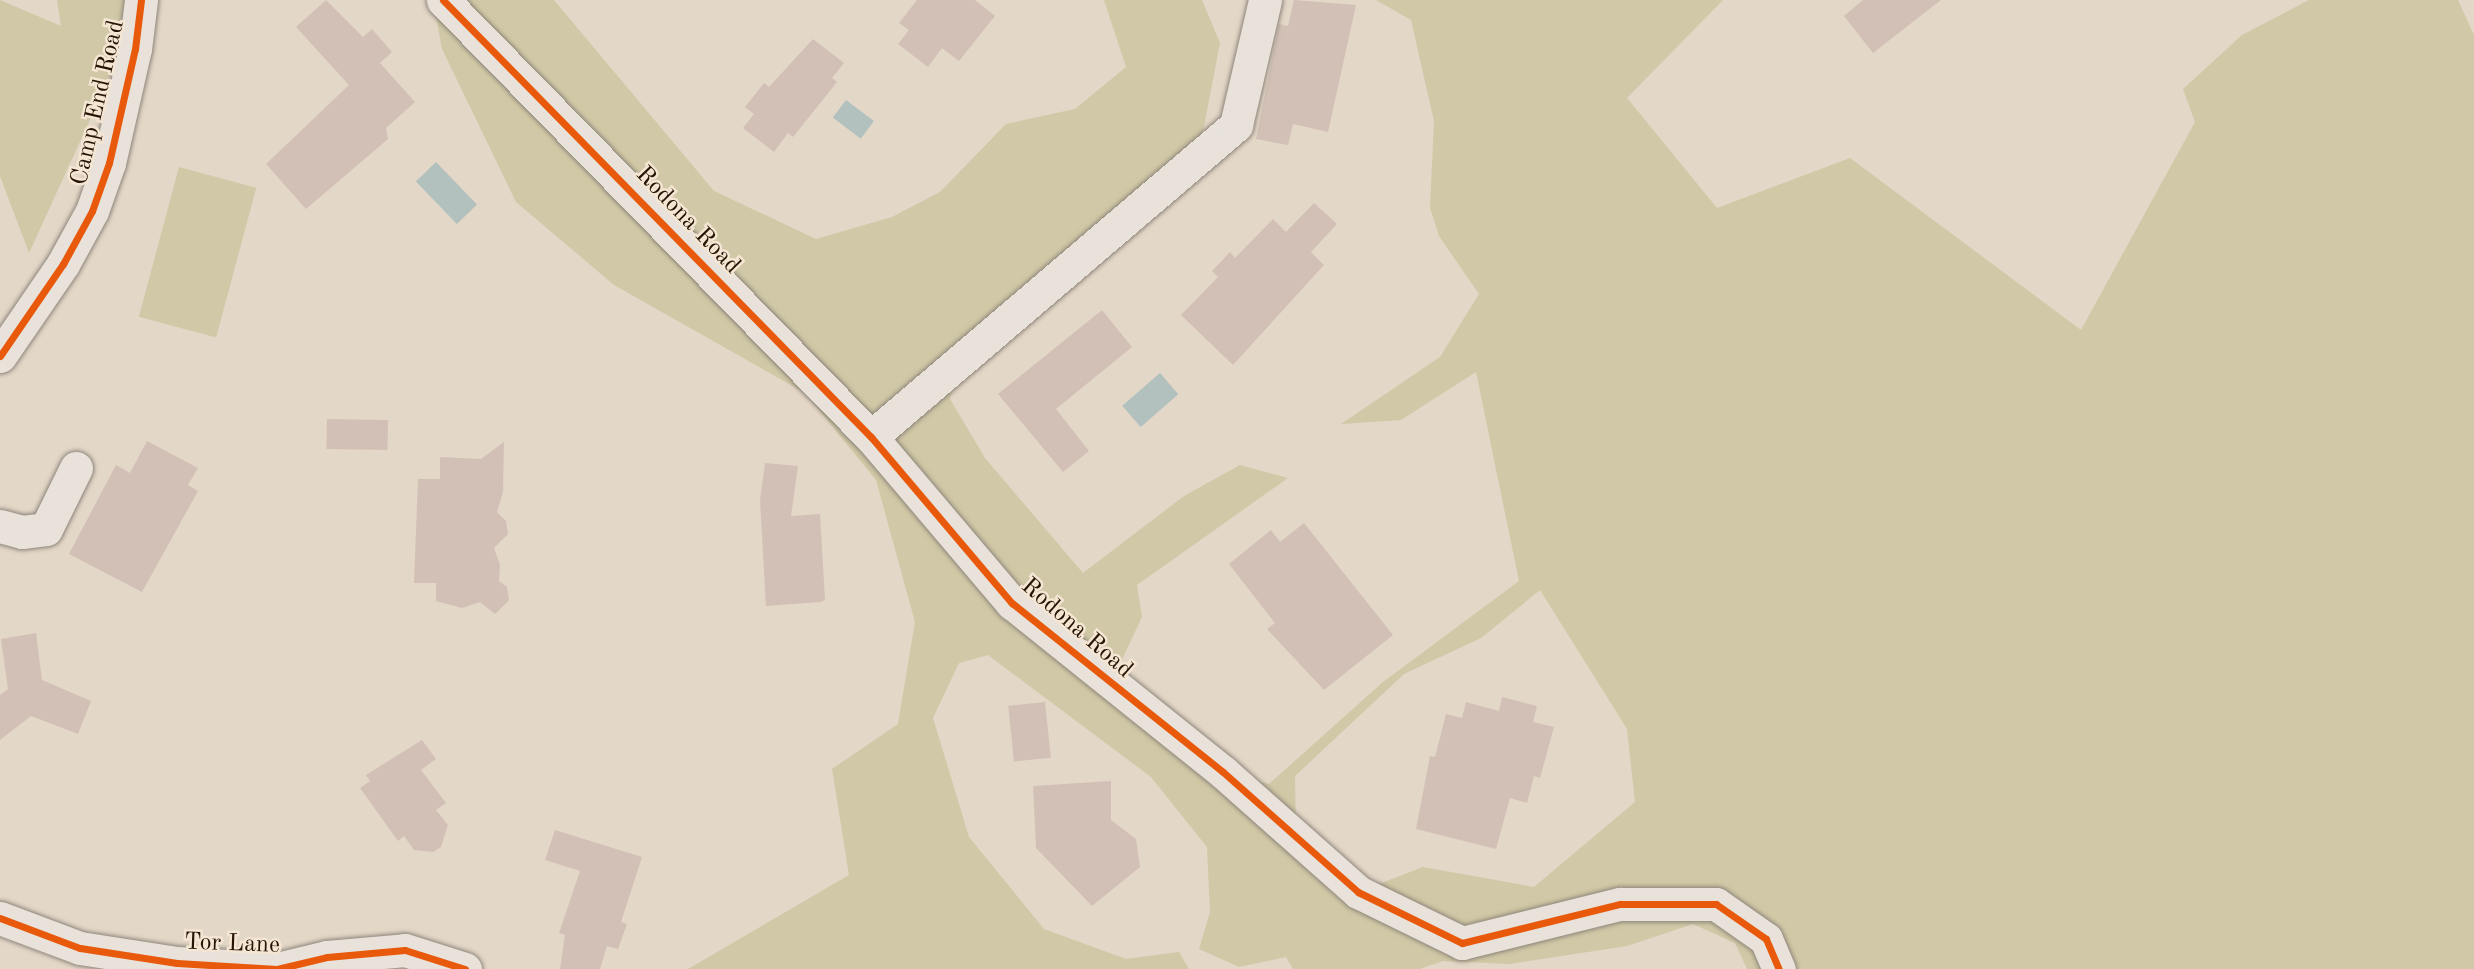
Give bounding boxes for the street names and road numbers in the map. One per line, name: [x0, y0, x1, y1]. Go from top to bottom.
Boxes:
street label: Camp End Road: [66, 18, 132, 188]
street label: Rodona Road: [629, 161, 745, 281]
street label: Rodona Road: [1014, 573, 1138, 685]
street label: Tor Lane: [184, 929, 280, 961]

